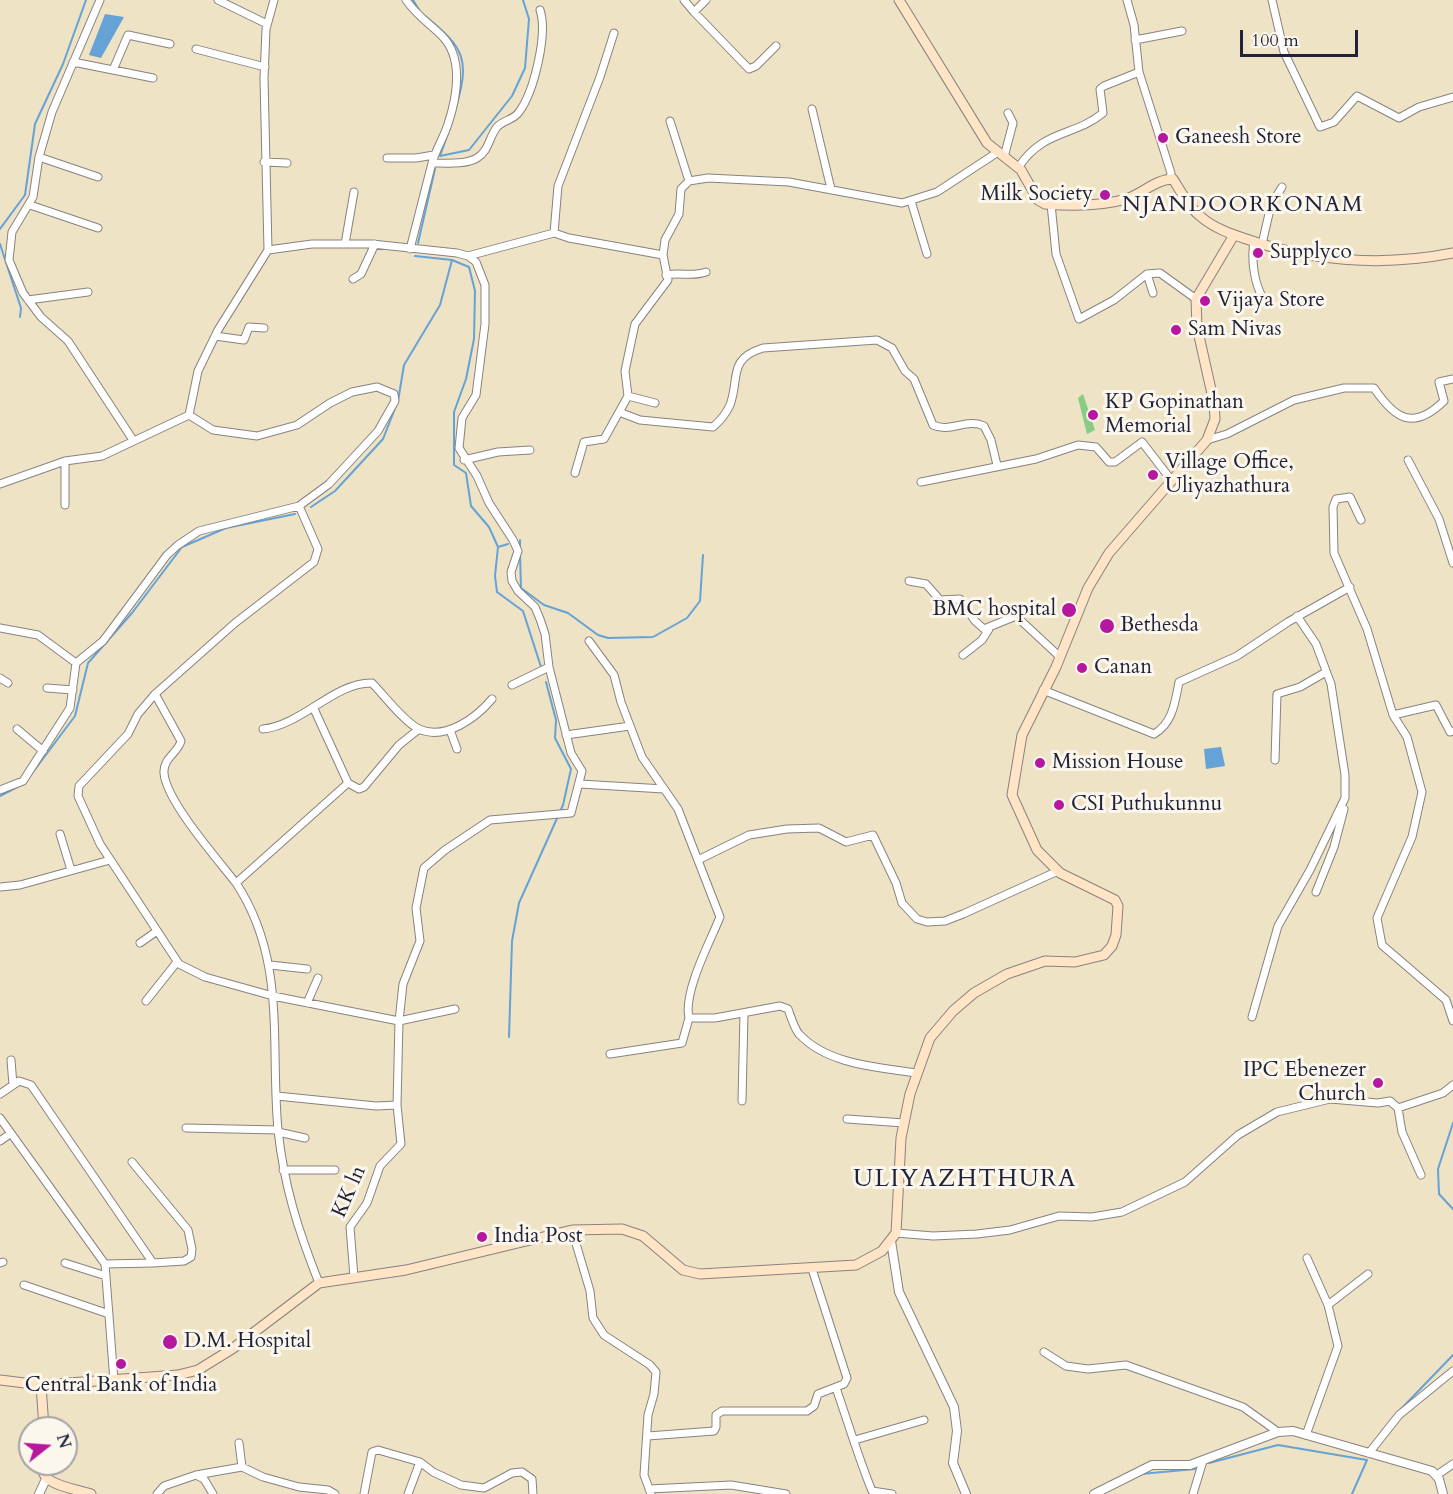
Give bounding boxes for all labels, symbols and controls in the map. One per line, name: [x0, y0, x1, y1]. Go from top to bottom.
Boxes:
scale bar: [1243, 18, 1362, 56]
text: 100 m: [1251, 28, 1299, 53]
place label: Ganeesh Store: [1175, 125, 1302, 151]
marker: Ganeesh Store: [1156, 131, 1170, 145]
place label: Milk Society: [980, 182, 1093, 208]
marker: Milk Society: [1098, 188, 1112, 202]
district label: NJANDOORKONAM: [1122, 193, 1364, 219]
place label: Supplyco: [1270, 240, 1352, 266]
marker: Supplyco: [1251, 246, 1265, 260]
place label: Vijaya Store: [1217, 288, 1325, 314]
marker: Vijaya Store: [1198, 294, 1212, 308]
place label: Sam Nivas: [1188, 317, 1282, 343]
marker: Sam Nivas: [1169, 323, 1183, 337]
place label: KP Gopinathan Memorial: [1105, 390, 1244, 440]
marker: KP Gopinathan Memorial: [1086, 408, 1100, 422]
place label: Village Office, Uliyazhathura: [1165, 450, 1294, 500]
marker: Village Office, Uliyazhathura: [1146, 468, 1160, 482]
place label: BMC hospital: [932, 597, 1056, 623]
marker: BMC hospital: [1060, 601, 1078, 619]
place label: Bethesda: [1120, 613, 1199, 639]
marker: Bethesda: [1098, 617, 1116, 635]
place label: Canan: [1094, 655, 1152, 681]
marker: Canan: [1075, 661, 1089, 675]
place label: Mission House: [1052, 750, 1184, 776]
marker: Mission House: [1033, 756, 1047, 770]
place label: CSI Puthukunnu: [1071, 792, 1222, 818]
marker: CSI Puthukunnu: [1052, 798, 1066, 812]
place label: IPC Ebenezer Church: [1243, 1058, 1366, 1108]
marker: IPC Ebenezer Church: [1371, 1076, 1385, 1090]
street label: KK ln: [327, 1162, 373, 1222]
district label: ULIYAZHTHURA: [853, 1166, 1077, 1194]
place label: India Post: [494, 1224, 582, 1250]
marker: India Post: [475, 1230, 489, 1244]
place label: D.M. Hospital: [184, 1329, 311, 1355]
marker: D.M. Hospital: [161, 1333, 179, 1351]
marker: Central Bank of India: [114, 1357, 128, 1371]
place label: Central Bank of India: [25, 1373, 217, 1399]
north arrow: [18, 1416, 78, 1476]
text: N: [51, 1431, 76, 1451]

